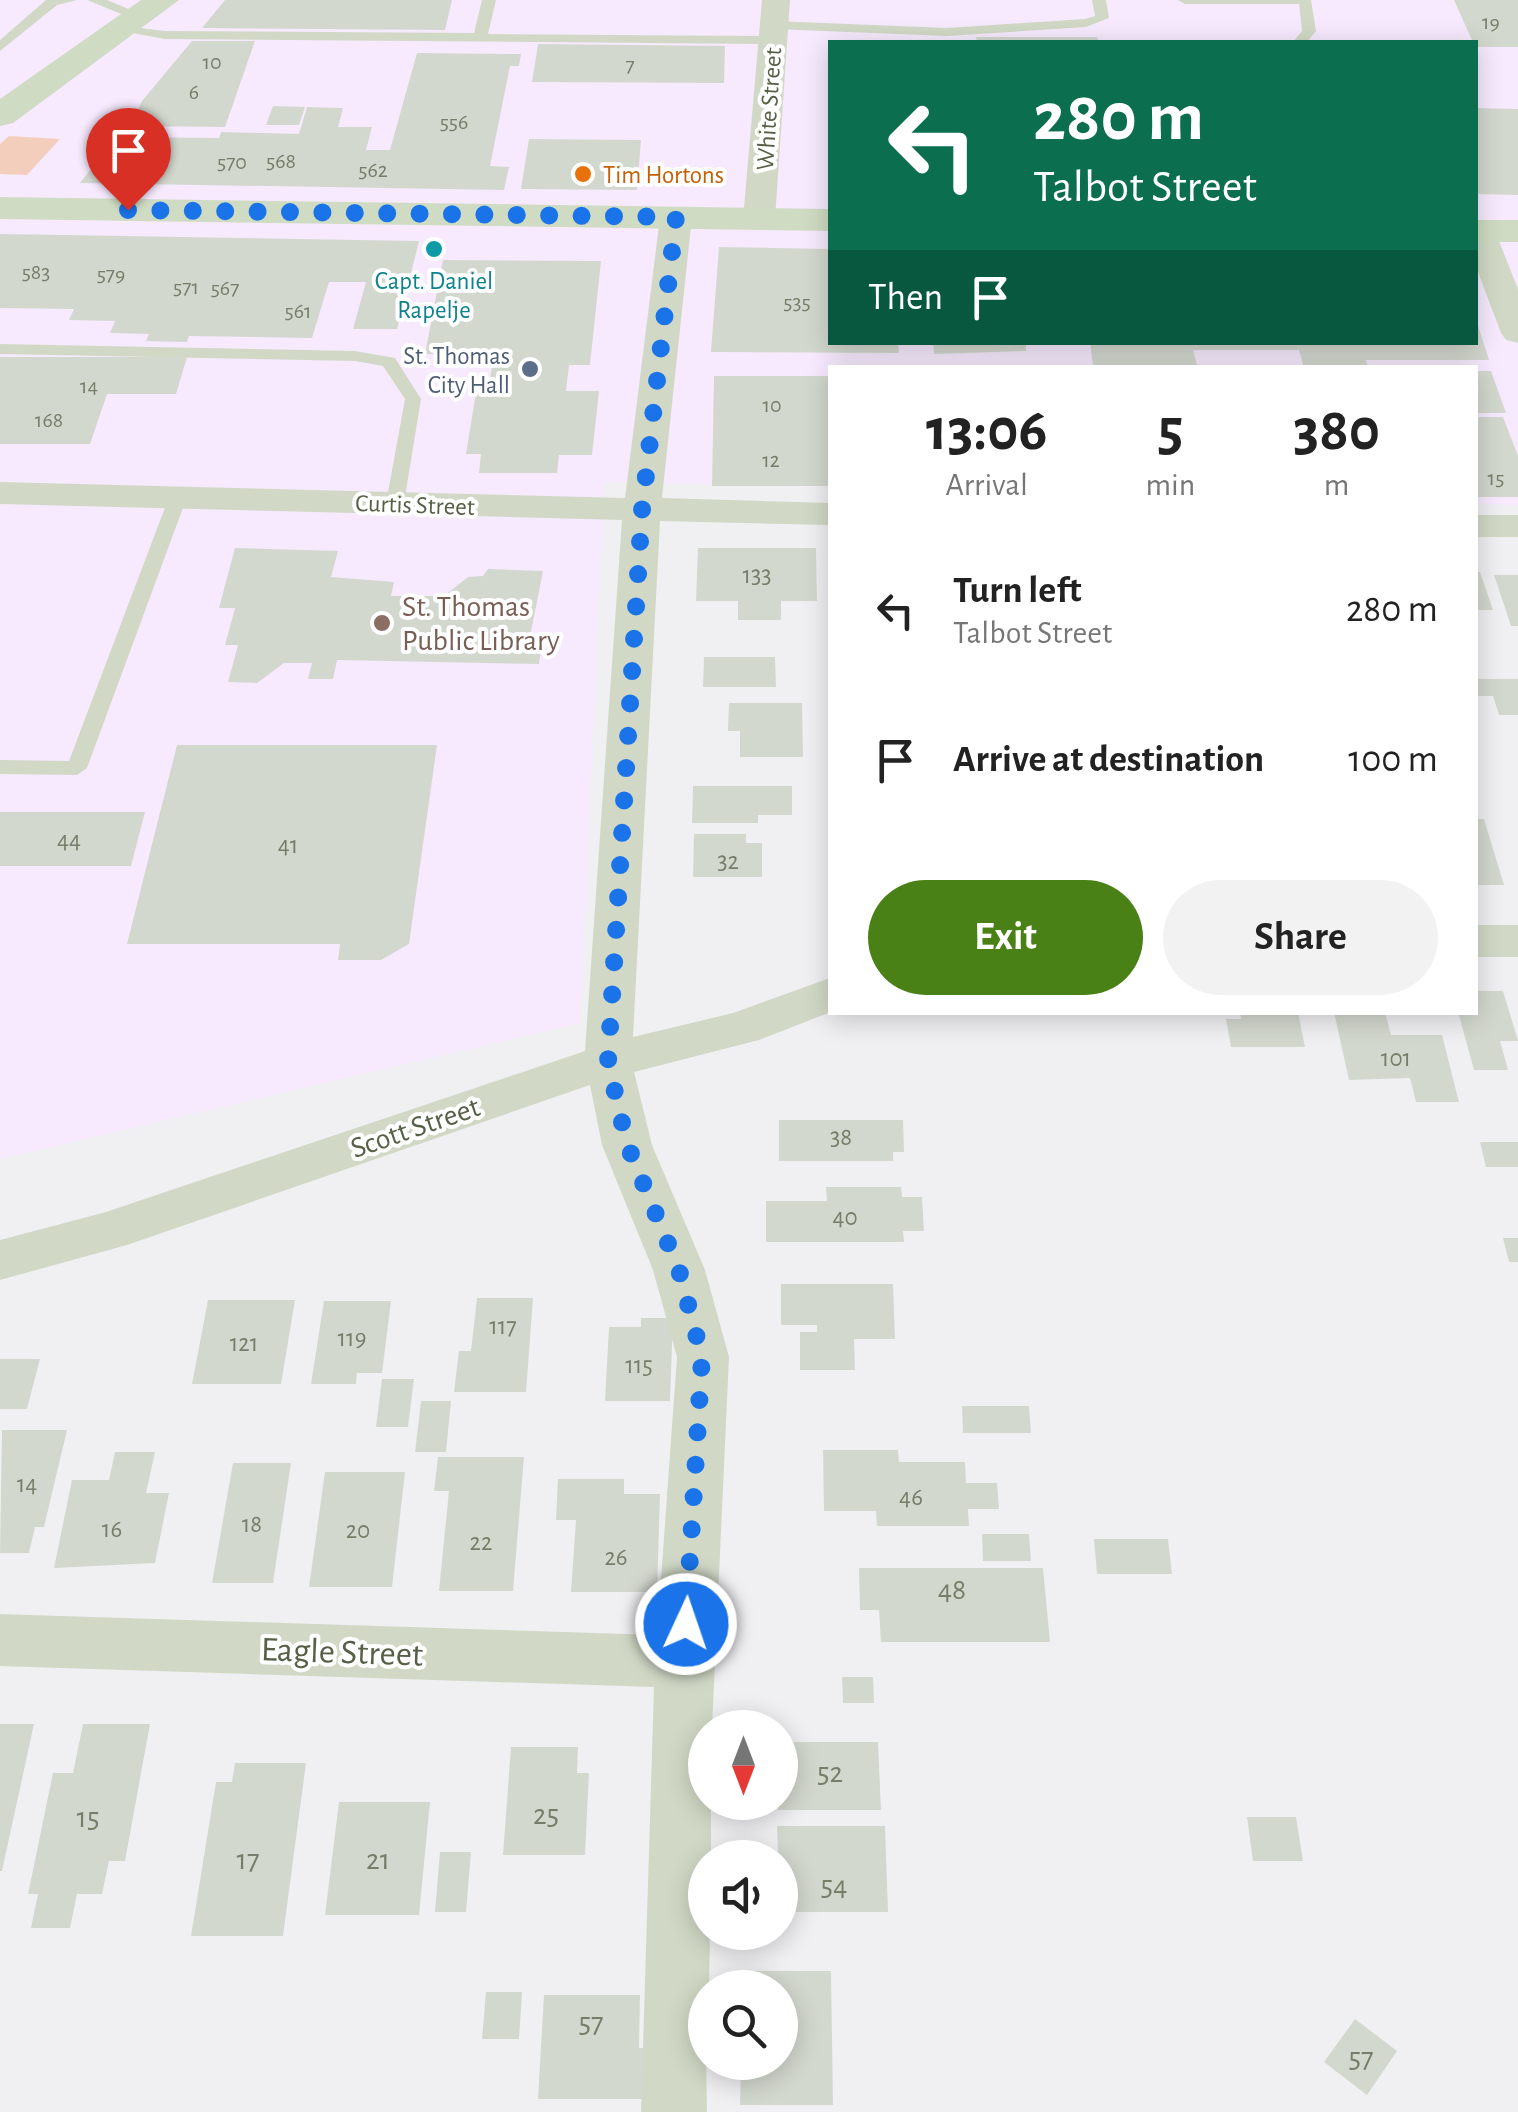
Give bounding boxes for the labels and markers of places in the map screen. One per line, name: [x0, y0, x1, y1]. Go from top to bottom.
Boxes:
pin: [86, 108, 171, 211]
marker: Tim Hortons: [572, 163, 594, 185]
place label: Tim Hortons: [603, 163, 724, 188]
marker: Capt. Daniel Rapelje: [423, 238, 445, 260]
place label: Capt. Daniel Rapelje: [375, 269, 493, 323]
place label: St. Thomas City Hall: [403, 344, 510, 398]
marker: St. Thomas City Hall: [519, 358, 541, 380]
place label: St. Thomas Public Library: [402, 592, 560, 656]
marker: St. Thomas Public Library: [371, 612, 393, 634]

